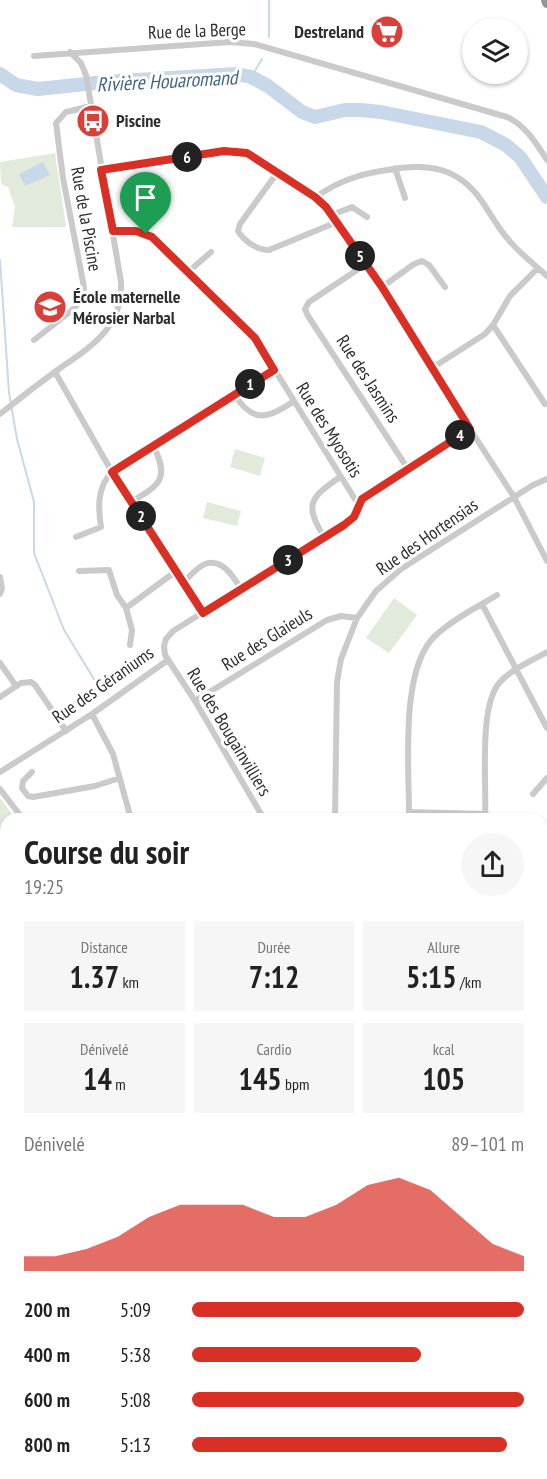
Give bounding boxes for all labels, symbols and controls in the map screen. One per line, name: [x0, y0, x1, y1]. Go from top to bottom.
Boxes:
supermarket icon: Destreland: [369, 14, 405, 50]
street label: Rue de la Berge: [148, 17, 246, 44]
map controls: [462, 18, 528, 84]
button: layers: [462, 18, 528, 84]
place label: Destreland: [294, 20, 364, 43]
water label: Rivière Houaromand: [96, 64, 240, 98]
bus stop icon: Piscine: [75, 103, 111, 139]
place label: Piscine: [116, 109, 161, 132]
pin: 6: [172, 142, 202, 172]
text: 6: [183, 147, 191, 167]
street label: Rue de la Piscine: [66, 165, 107, 273]
pin: [120, 172, 171, 234]
icon: arrive: [129, 181, 162, 214]
pin: 5: [345, 241, 375, 271]
text: 5: [356, 246, 364, 266]
place label: École maternelle Mérosier Narbal: [73, 285, 181, 329]
school or university icon: École maternelle Mérosier Narbal: [32, 289, 68, 325]
street label: Rue des Jasmins: [332, 331, 405, 427]
pin: 1: [235, 369, 265, 399]
text: 1: [246, 374, 254, 394]
street label: Rue des Myosotis: [291, 378, 368, 481]
pin: 4: [445, 420, 475, 450]
text: 4: [456, 425, 464, 445]
street label: Rue des Hortensias: [371, 493, 482, 580]
pin: 2: [126, 501, 156, 531]
text: 2: [137, 506, 145, 526]
pin: 3: [273, 545, 303, 575]
text: 3: [284, 550, 292, 570]
street label: Rue des Glaieuls: [217, 602, 316, 675]
street label: Rue des Géraniums: [48, 641, 158, 728]
street label: Rue des Bougainvilliers: [182, 664, 277, 800]
text: Course du soir: [24, 830, 189, 873]
button: share: [461, 833, 524, 896]
text: 19:25: [24, 874, 64, 900]
text: Distance: [81, 937, 128, 957]
text: Durée: [258, 937, 290, 957]
text: Allure: [427, 937, 460, 957]
text: 1.37: [70, 957, 119, 996]
text: 7:12: [249, 957, 299, 996]
text: 5:15: [406, 957, 457, 996]
text: km: [119, 972, 139, 992]
text: /km: [457, 972, 481, 992]
text: Dénivelé: [80, 1039, 129, 1059]
text: Cardio: [256, 1039, 292, 1059]
text: kcal: [433, 1039, 455, 1059]
text: 14: [83, 1059, 112, 1098]
text: 145: [239, 1059, 282, 1098]
text: 105: [422, 1059, 465, 1098]
text: m: [112, 1074, 126, 1094]
text: bpm: [282, 1074, 309, 1094]
text: Dénivelé: [24, 1131, 85, 1157]
text: 89–101 m: [451, 1131, 524, 1157]
text: 200 m: [24, 1297, 70, 1323]
text: 5:09: [120, 1297, 151, 1323]
text: 400 m: [24, 1342, 70, 1368]
text: 5:38: [120, 1342, 151, 1368]
text: 600 m: [24, 1387, 70, 1413]
text: 5:08: [120, 1387, 151, 1413]
text: 800 m: [24, 1432, 70, 1458]
text: 5:13: [120, 1432, 151, 1458]

